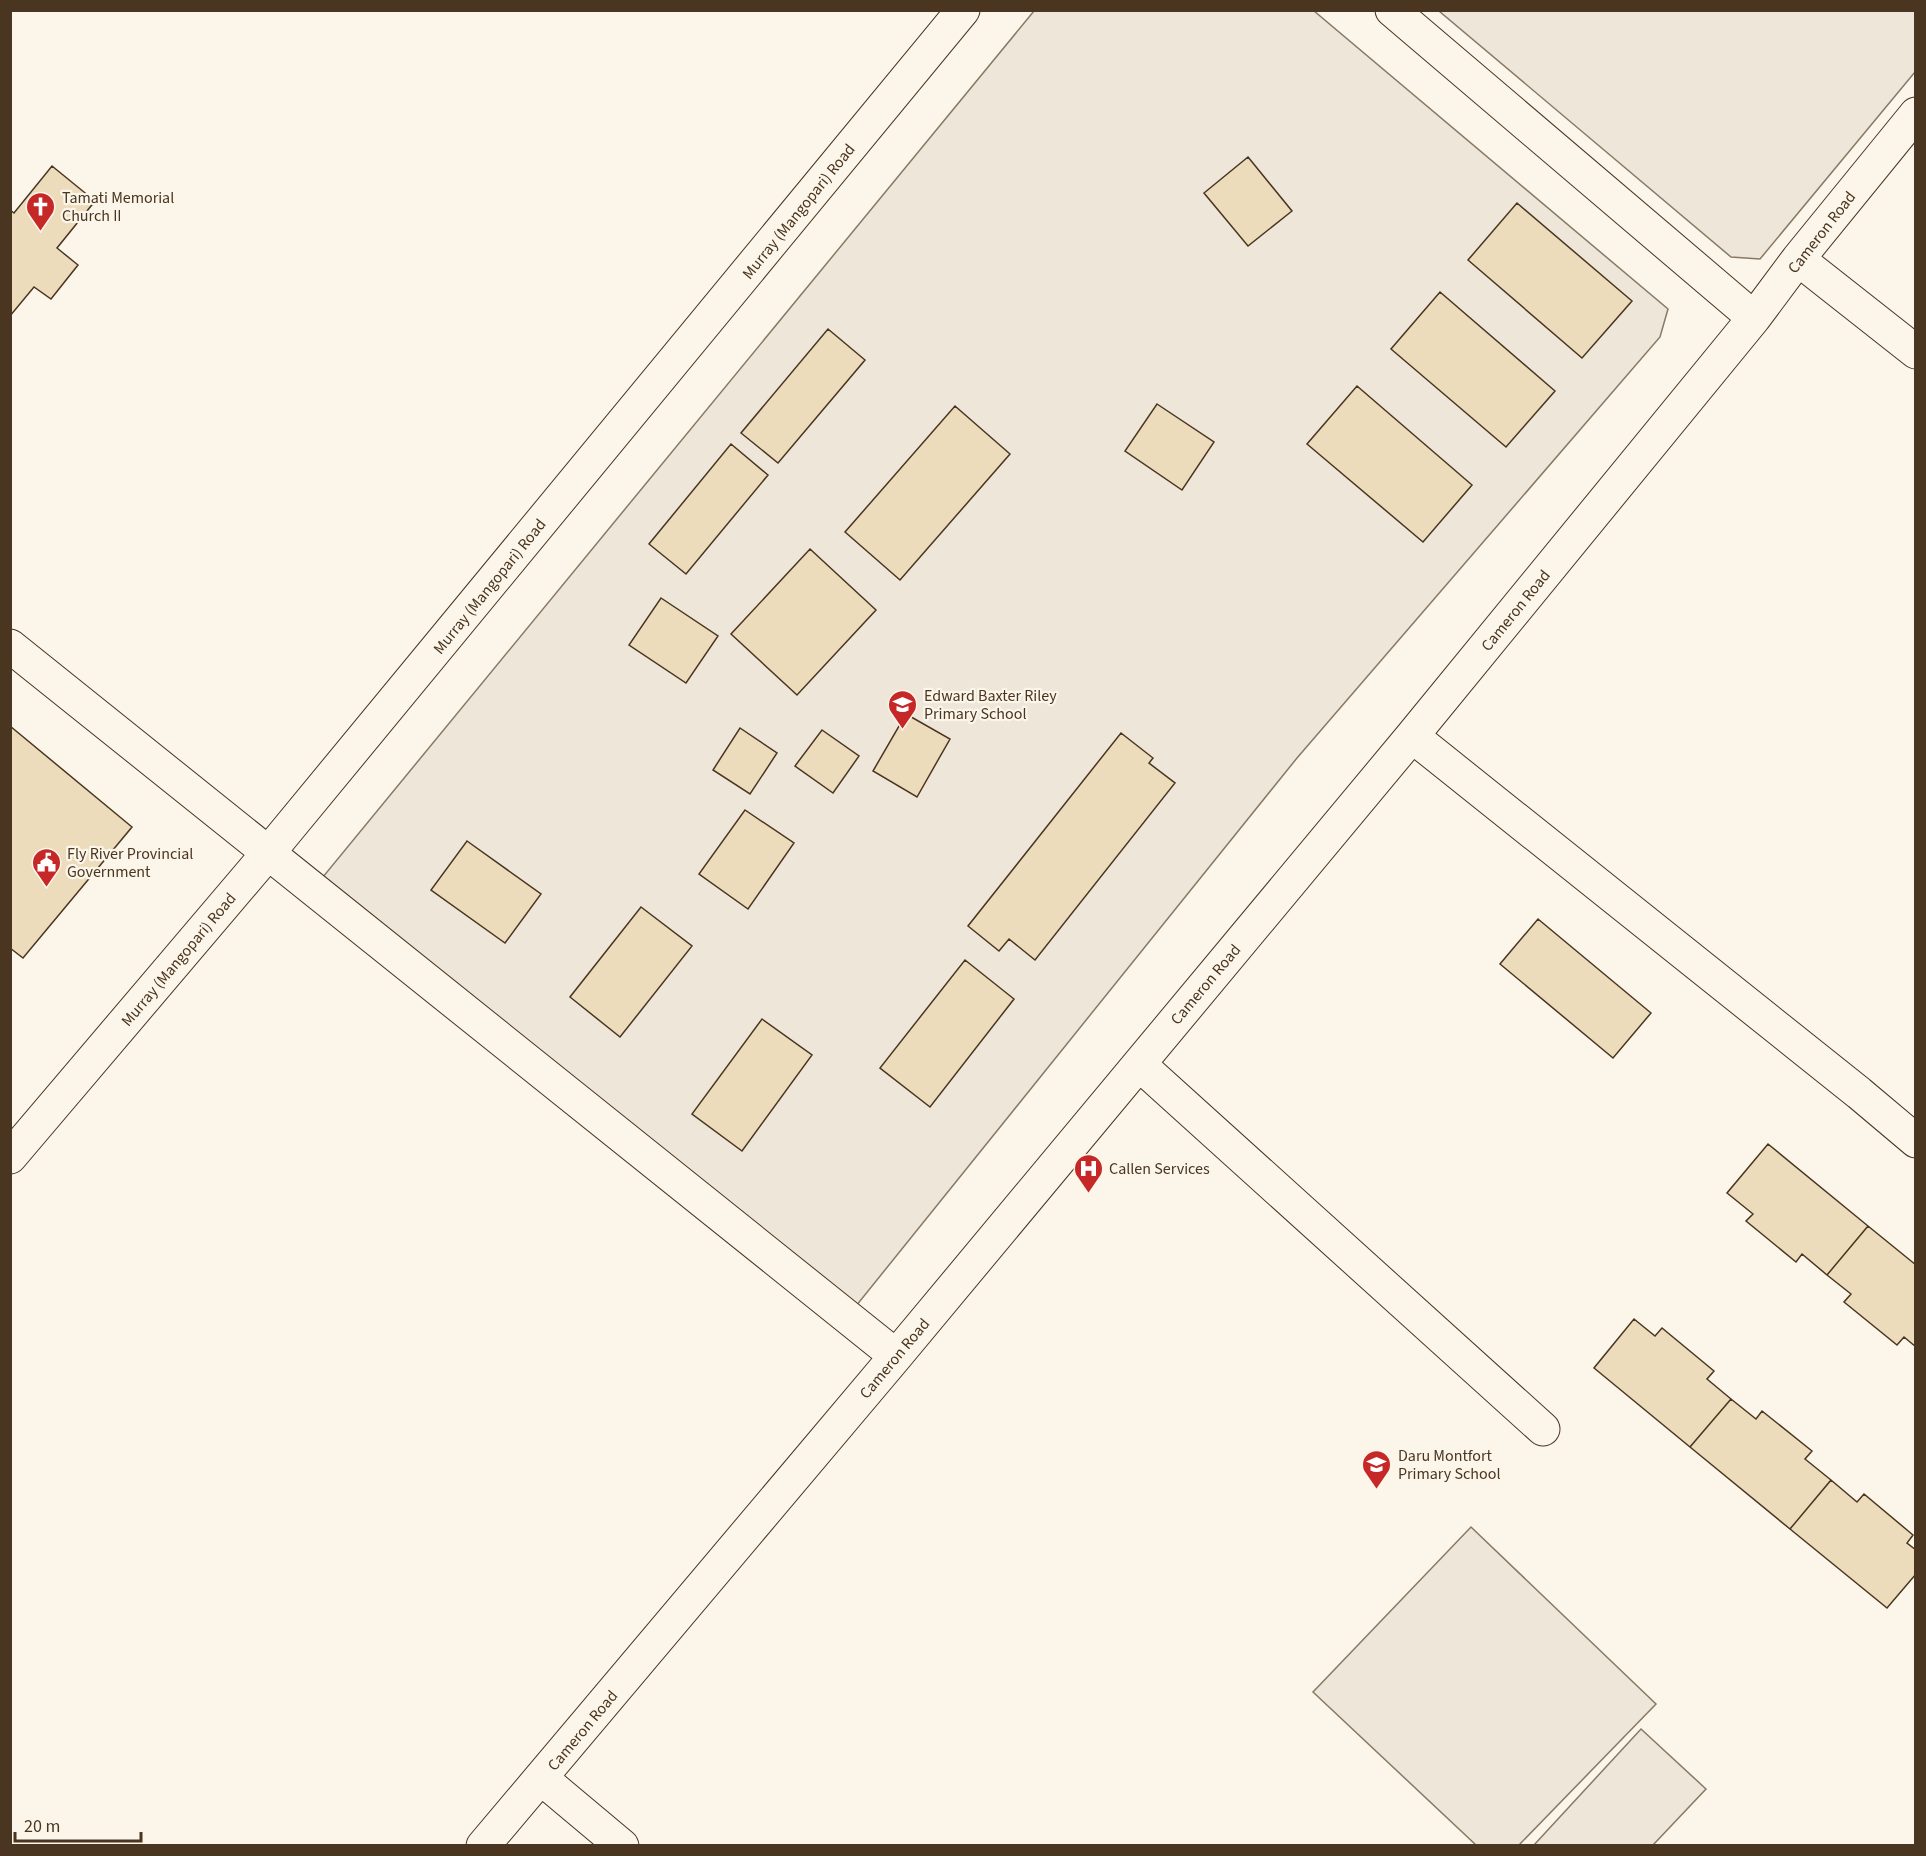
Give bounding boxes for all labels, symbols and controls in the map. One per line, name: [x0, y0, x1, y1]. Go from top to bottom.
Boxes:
street label: Murray (Mangopari) Road: [737, 139, 860, 284]
place label: Tamati Memorial Church II: [62, 187, 174, 227]
street label: Cameron Road: [1783, 187, 1861, 278]
church icon: Tamati Memorial Church II: [25, 190, 57, 232]
street label: Murray (Mangopari) Road: [428, 514, 551, 659]
street label: Cameron Road: [1476, 565, 1555, 656]
place label: Edward Baxter Riley Primary School: [924, 685, 1057, 725]
school or university icon: Edward Baxter Riley Primary School: [887, 688, 919, 730]
place label: Fly River Provincial Government: [67, 843, 193, 883]
public building icon: Fly River Provincial Government: [30, 846, 62, 888]
street label: Murray (Mangopari) Road: [116, 888, 241, 1031]
street label: Cameron Road: [1166, 940, 1246, 1030]
hospital icon: Callen Services: [1072, 1152, 1104, 1194]
place label: Callen Services: [1109, 1158, 1210, 1180]
street label: Cameron Road: [855, 1314, 935, 1404]
place label: Daru Montfort Primary School: [1398, 1445, 1500, 1485]
school or university icon: Daru Montfort Primary School: [1361, 1448, 1393, 1490]
street label: Cameron Road: [543, 1686, 623, 1776]
scale bar: [15, 1805, 141, 1843]
text: 20 m: [24, 1814, 60, 1839]

